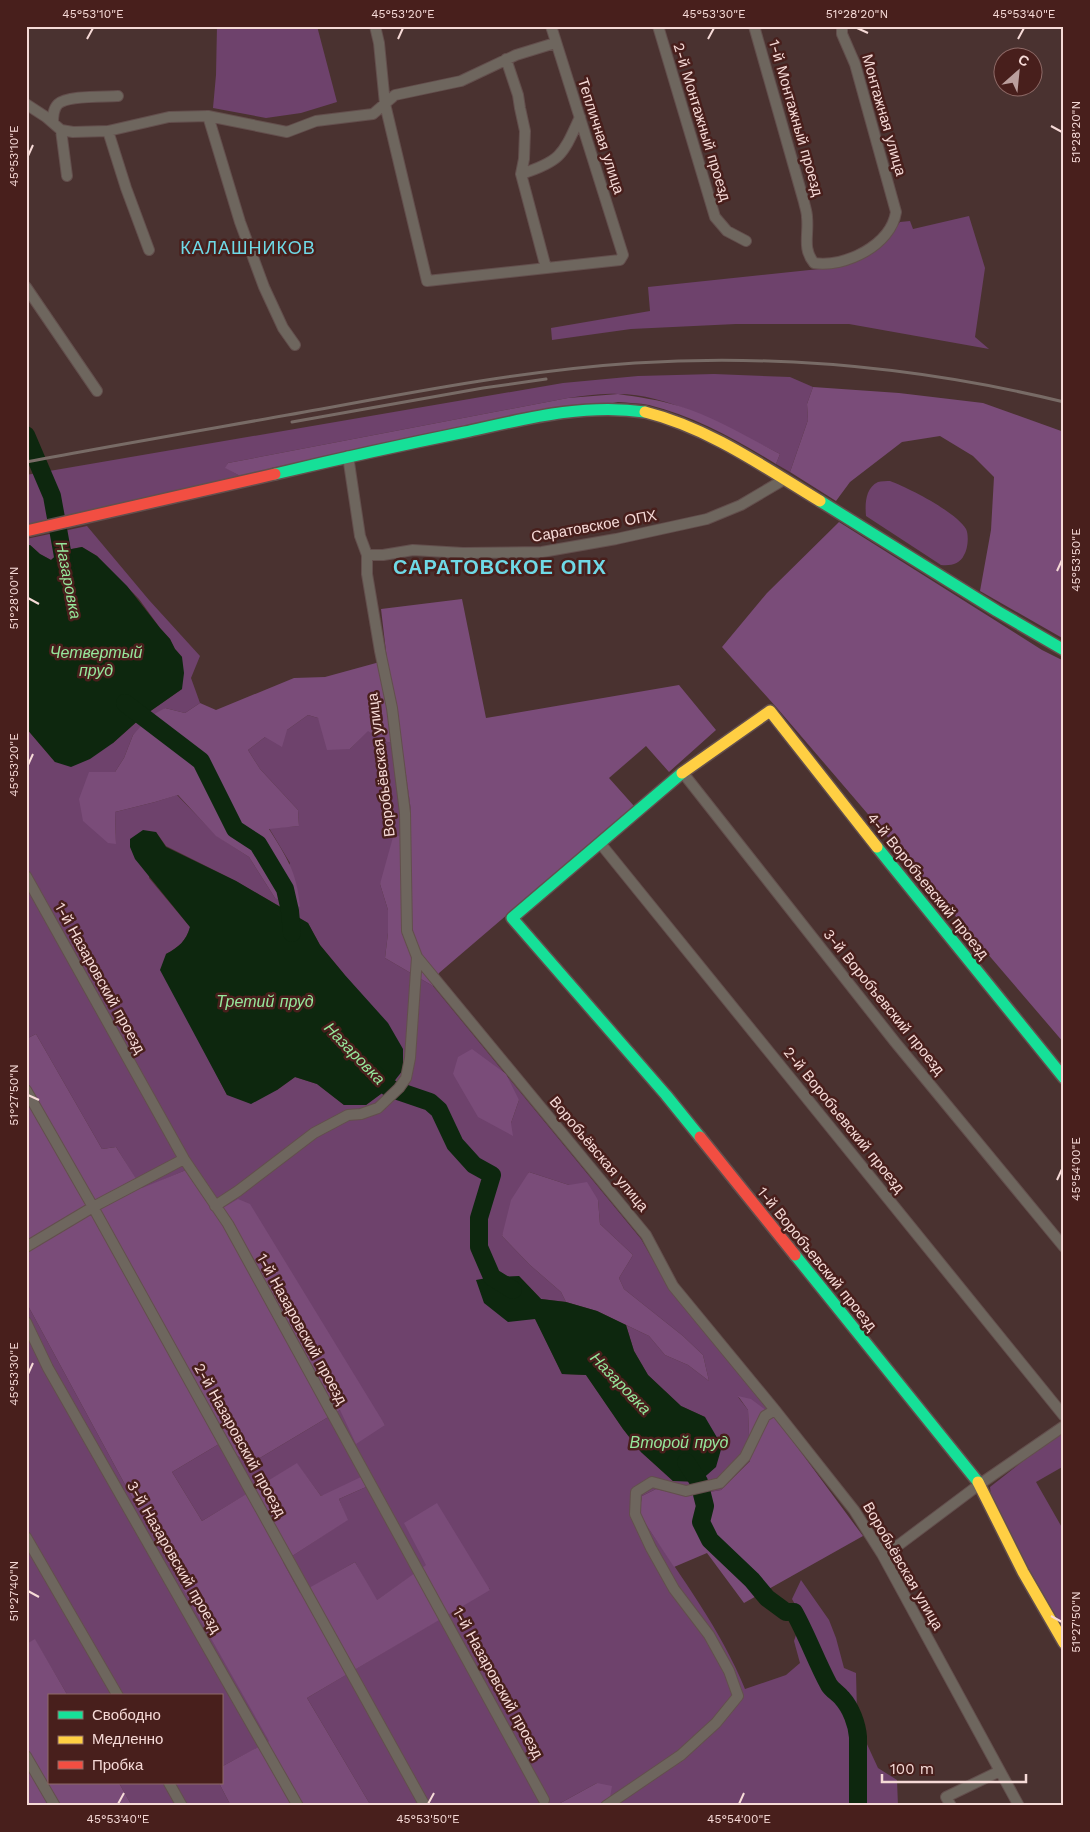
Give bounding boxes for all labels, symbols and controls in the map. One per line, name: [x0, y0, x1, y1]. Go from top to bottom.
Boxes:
text: 45°53'10"E: [62, 7, 124, 21]
text: 45°53'20"E: [371, 7, 435, 21]
text: 45°53'30"E: [682, 7, 746, 21]
text: 51°28'20"N: [826, 7, 888, 21]
text: 45°53'40"E: [993, 7, 1056, 21]
street label: 1-й Монтажный проезд: [765, 38, 827, 199]
street label: 2-й Монтажный проезд: [669, 41, 735, 204]
north arrow: [992, 48, 1042, 98]
text: С: [1016, 51, 1032, 70]
street label: Монтажная улица: [858, 52, 910, 178]
street label: Тепличная улица: [574, 76, 628, 197]
text: 51°28'20"N: [1069, 101, 1083, 163]
text: 45°53'10"E: [7, 125, 21, 187]
district label: КАЛАШНИКОВ: [180, 237, 316, 258]
street label: Саратовское ОПХ: [530, 506, 658, 546]
text: 45°53'50"E: [1069, 528, 1083, 592]
water label: Назаровка: [52, 540, 85, 621]
district label: САРАТОВСКОЕ ОПХ: [393, 555, 607, 579]
text: 51°28'00"N: [7, 567, 21, 629]
water label: Четвертый пруд: [50, 643, 142, 680]
street label: Воробьёвская улица: [363, 691, 399, 838]
text: 45°53'20"E: [7, 733, 21, 797]
street label: 4-й Воробъевский проезд: [863, 809, 993, 963]
street label: 1-й Назаровский проезд: [51, 899, 149, 1057]
street label: 3-й Воробъевский проезд: [820, 925, 949, 1079]
water label: Третий пруд: [216, 992, 314, 1011]
water label: Назаровка: [320, 1018, 389, 1088]
street label: 2-й Воробъевский проезд: [780, 1044, 909, 1197]
text: 51°27'50"N: [7, 1064, 21, 1126]
street label: Воробьёвская улица: [546, 1093, 653, 1216]
text: 45°54'00"E: [1069, 1137, 1083, 1201]
street label: 1-й Воробъевский проезд: [753, 1184, 881, 1335]
street label: 1-й Назаровский проезд: [253, 1250, 351, 1408]
text: 45°53'30"E: [7, 1342, 21, 1406]
water label: Назаровка: [586, 1348, 655, 1418]
street label: 2-й Назаровский проезд: [190, 1360, 290, 1520]
water label: Второй пруд: [630, 1433, 729, 1452]
street label: 3-й Назаровский проезд: [123, 1478, 225, 1636]
street label: Воробьёвская улица: [859, 1499, 947, 1634]
text: 51°27'40"N: [7, 1561, 21, 1621]
text: 51°27'50"N: [1069, 1591, 1083, 1653]
street label: 1-й Назаровский проезд: [449, 1604, 547, 1762]
legend: [48, 1694, 222, 1784]
text: Свободно: [92, 1706, 161, 1724]
text: Медленно: [92, 1730, 163, 1748]
scale bar: [882, 1752, 1026, 1784]
text: Пробка: [92, 1756, 144, 1774]
text: 100 m: [890, 1760, 934, 1778]
text: 45°53'40"E: [87, 1812, 150, 1826]
text: 45°53'50"E: [396, 1812, 460, 1826]
text: 45°54'00"E: [707, 1812, 771, 1826]

